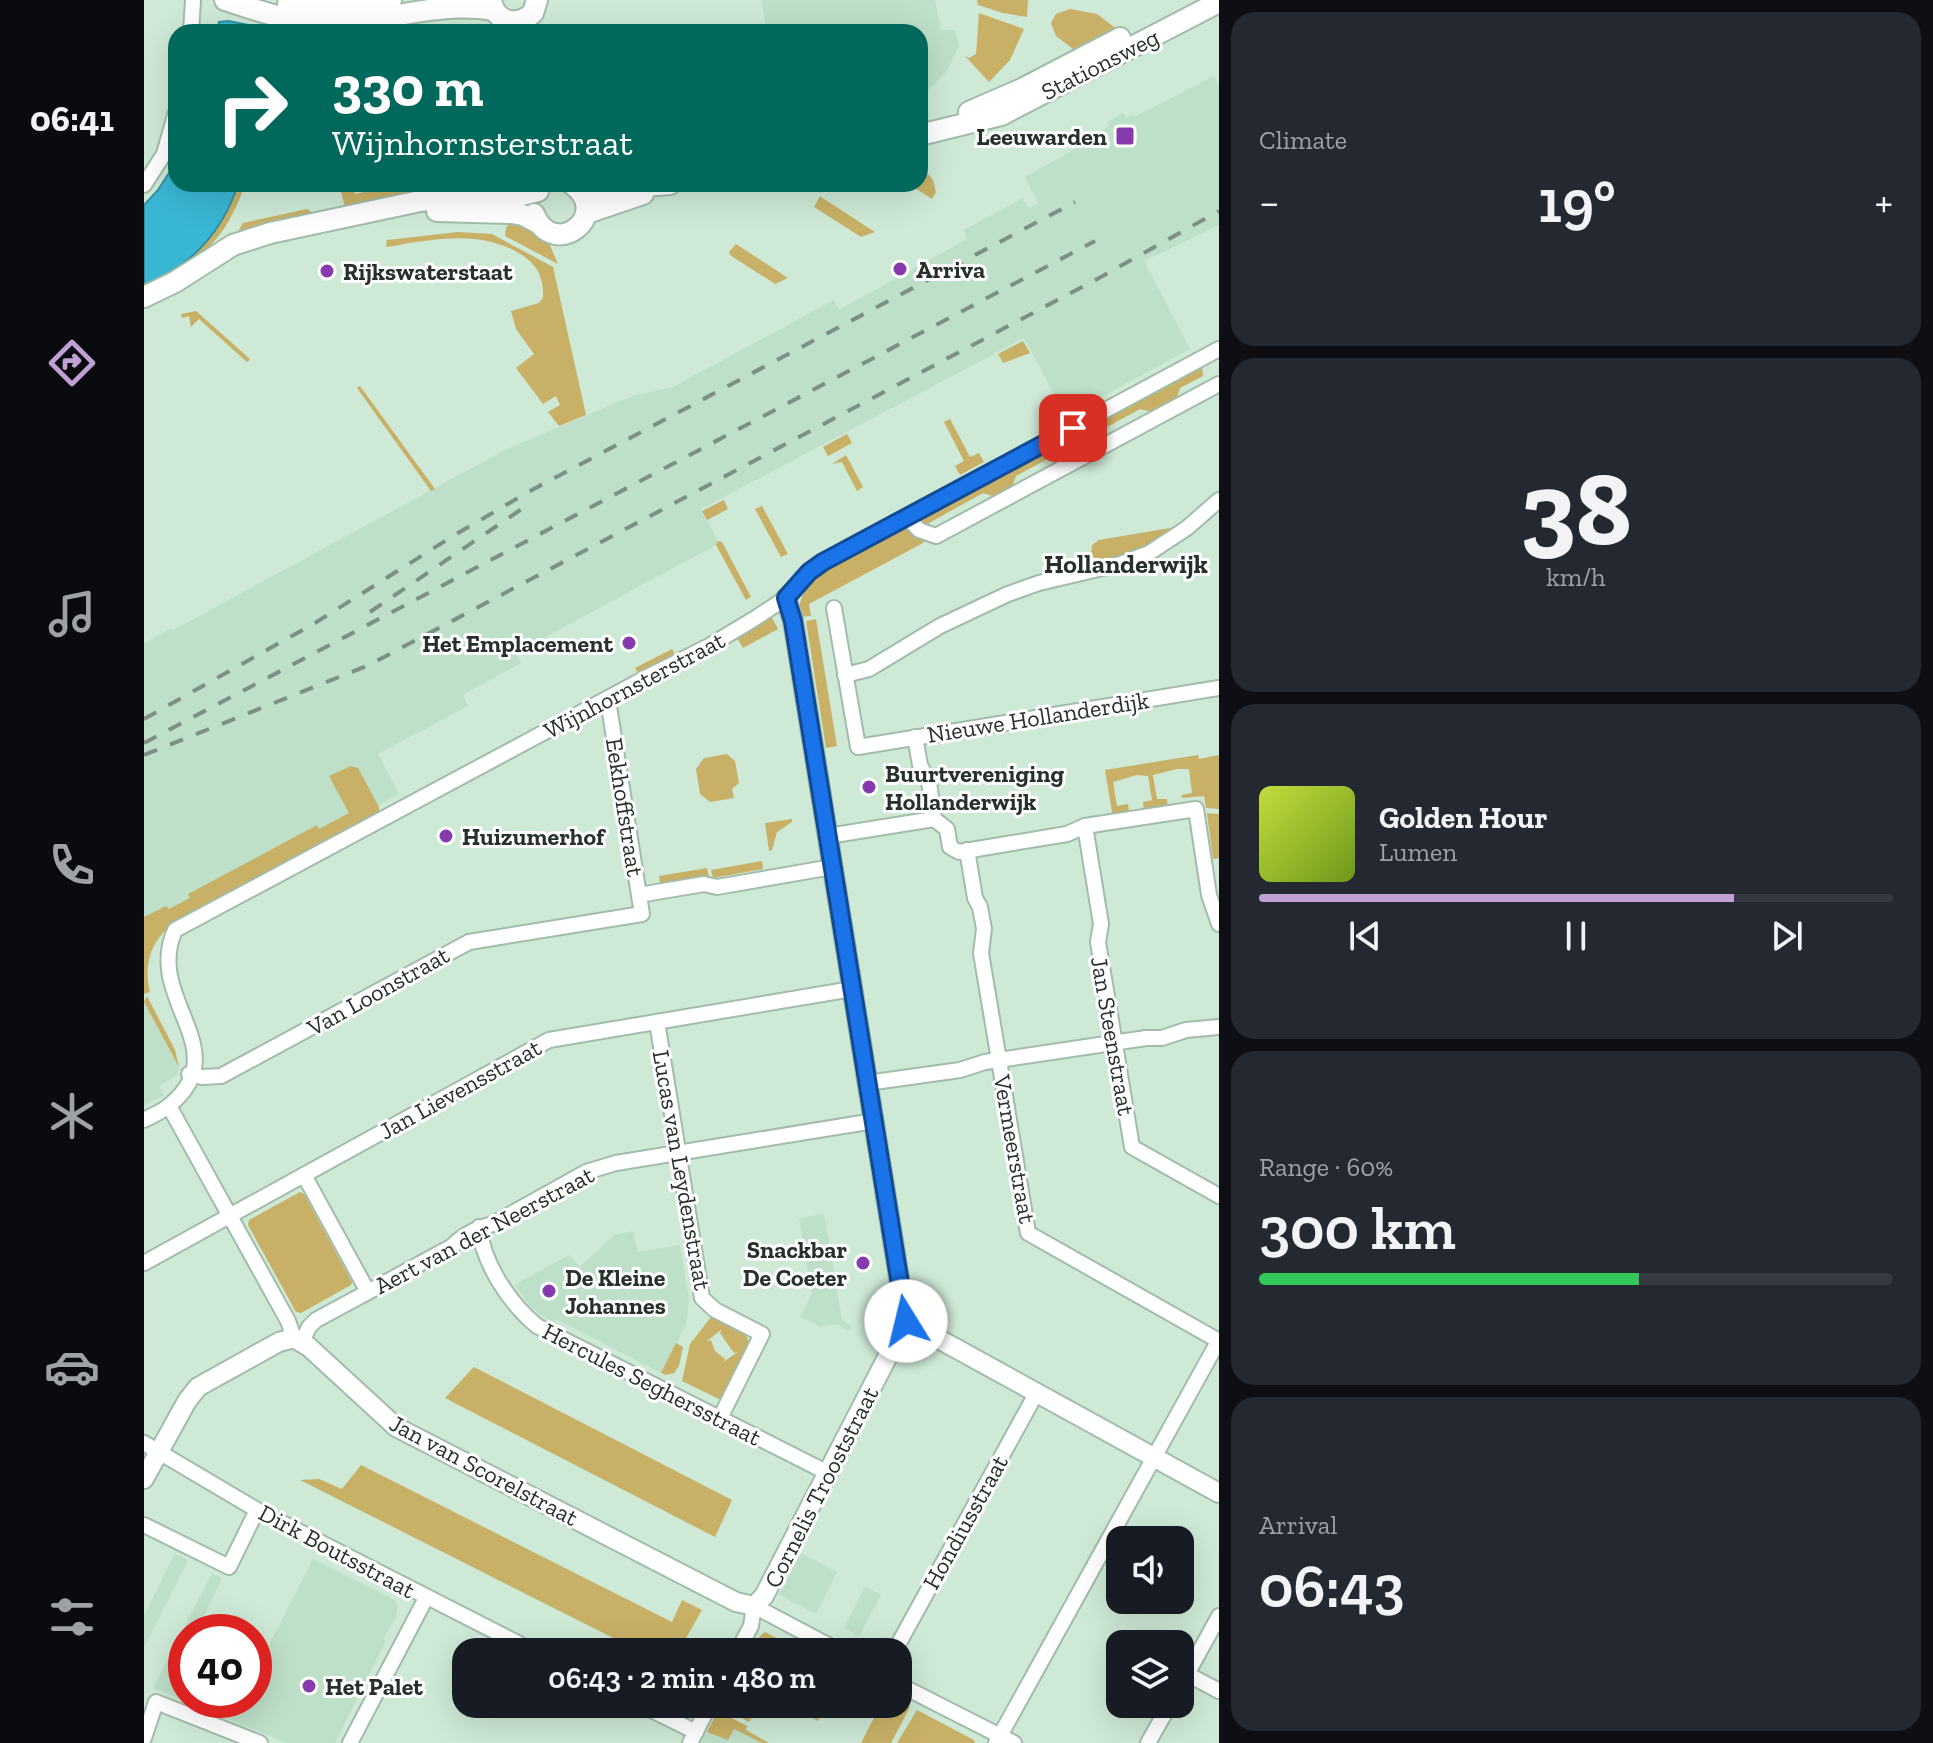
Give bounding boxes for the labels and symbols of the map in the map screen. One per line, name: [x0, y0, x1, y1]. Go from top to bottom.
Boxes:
street label: Stationsweg: [1036, 22, 1164, 106]
place label: Leeuwarden: [976, 122, 1107, 151]
marker: Leeuwarden: [1114, 125, 1136, 147]
place label: Arriva: [916, 255, 985, 284]
place label: Rijkswaterstaat: [343, 257, 513, 286]
marker: Arriva: [891, 260, 909, 278]
marker: Rijkswaterstaat: [318, 262, 336, 280]
pin: [1039, 394, 1107, 462]
district label: Hollanderwijk: [1044, 548, 1209, 580]
street label: Wijnhornsterstraat: [539, 625, 729, 745]
place label: Het Emplacement: [422, 629, 613, 658]
marker: Het Emplacement: [620, 634, 638, 652]
street label: Nieuwe Hollanderdijk: [925, 685, 1152, 749]
street label: Eekhoffstraat: [600, 736, 650, 878]
place label: Buurtvereniging Hollanderwijk: [885, 759, 1064, 816]
marker: Buurtvereniging Hollanderwijk: [860, 778, 878, 796]
place label: Huizumerhof: [462, 822, 607, 851]
marker: Huizumerhof: [437, 827, 455, 845]
street label: Van Loonstraat: [301, 940, 454, 1042]
street label: Jan Steenstraat: [1085, 954, 1141, 1118]
street label: Jan Lievensstraat: [374, 1032, 546, 1145]
street label: Lucas van Leydenstraat: [647, 1048, 717, 1292]
street label: Vermeerstraat: [987, 1072, 1042, 1226]
street label: Aert van der Neerstraat: [369, 1160, 599, 1300]
place label: Snackbar De Coeter: [743, 1235, 847, 1292]
marker: Snackbar De Coeter: [854, 1254, 872, 1272]
place label: De Kleine Johannes: [565, 1263, 666, 1320]
position arrow: [864, 1279, 948, 1363]
marker: De Kleine Johannes: [540, 1282, 558, 1300]
street label: Hercules Seghersstraat: [538, 1316, 766, 1452]
street label: Cornelis Trooststraat: [758, 1382, 884, 1592]
street label: Jan van Scorelstraat: [385, 1408, 583, 1532]
street label: Hondiusstraat: [916, 1450, 1014, 1594]
street label: Dirk Boutsstraat: [254, 1498, 420, 1604]
speed limit sign: 40: [168, 1614, 272, 1718]
place label: Het Palet: [325, 1672, 423, 1701]
marker: Het Palet: [300, 1677, 318, 1695]

